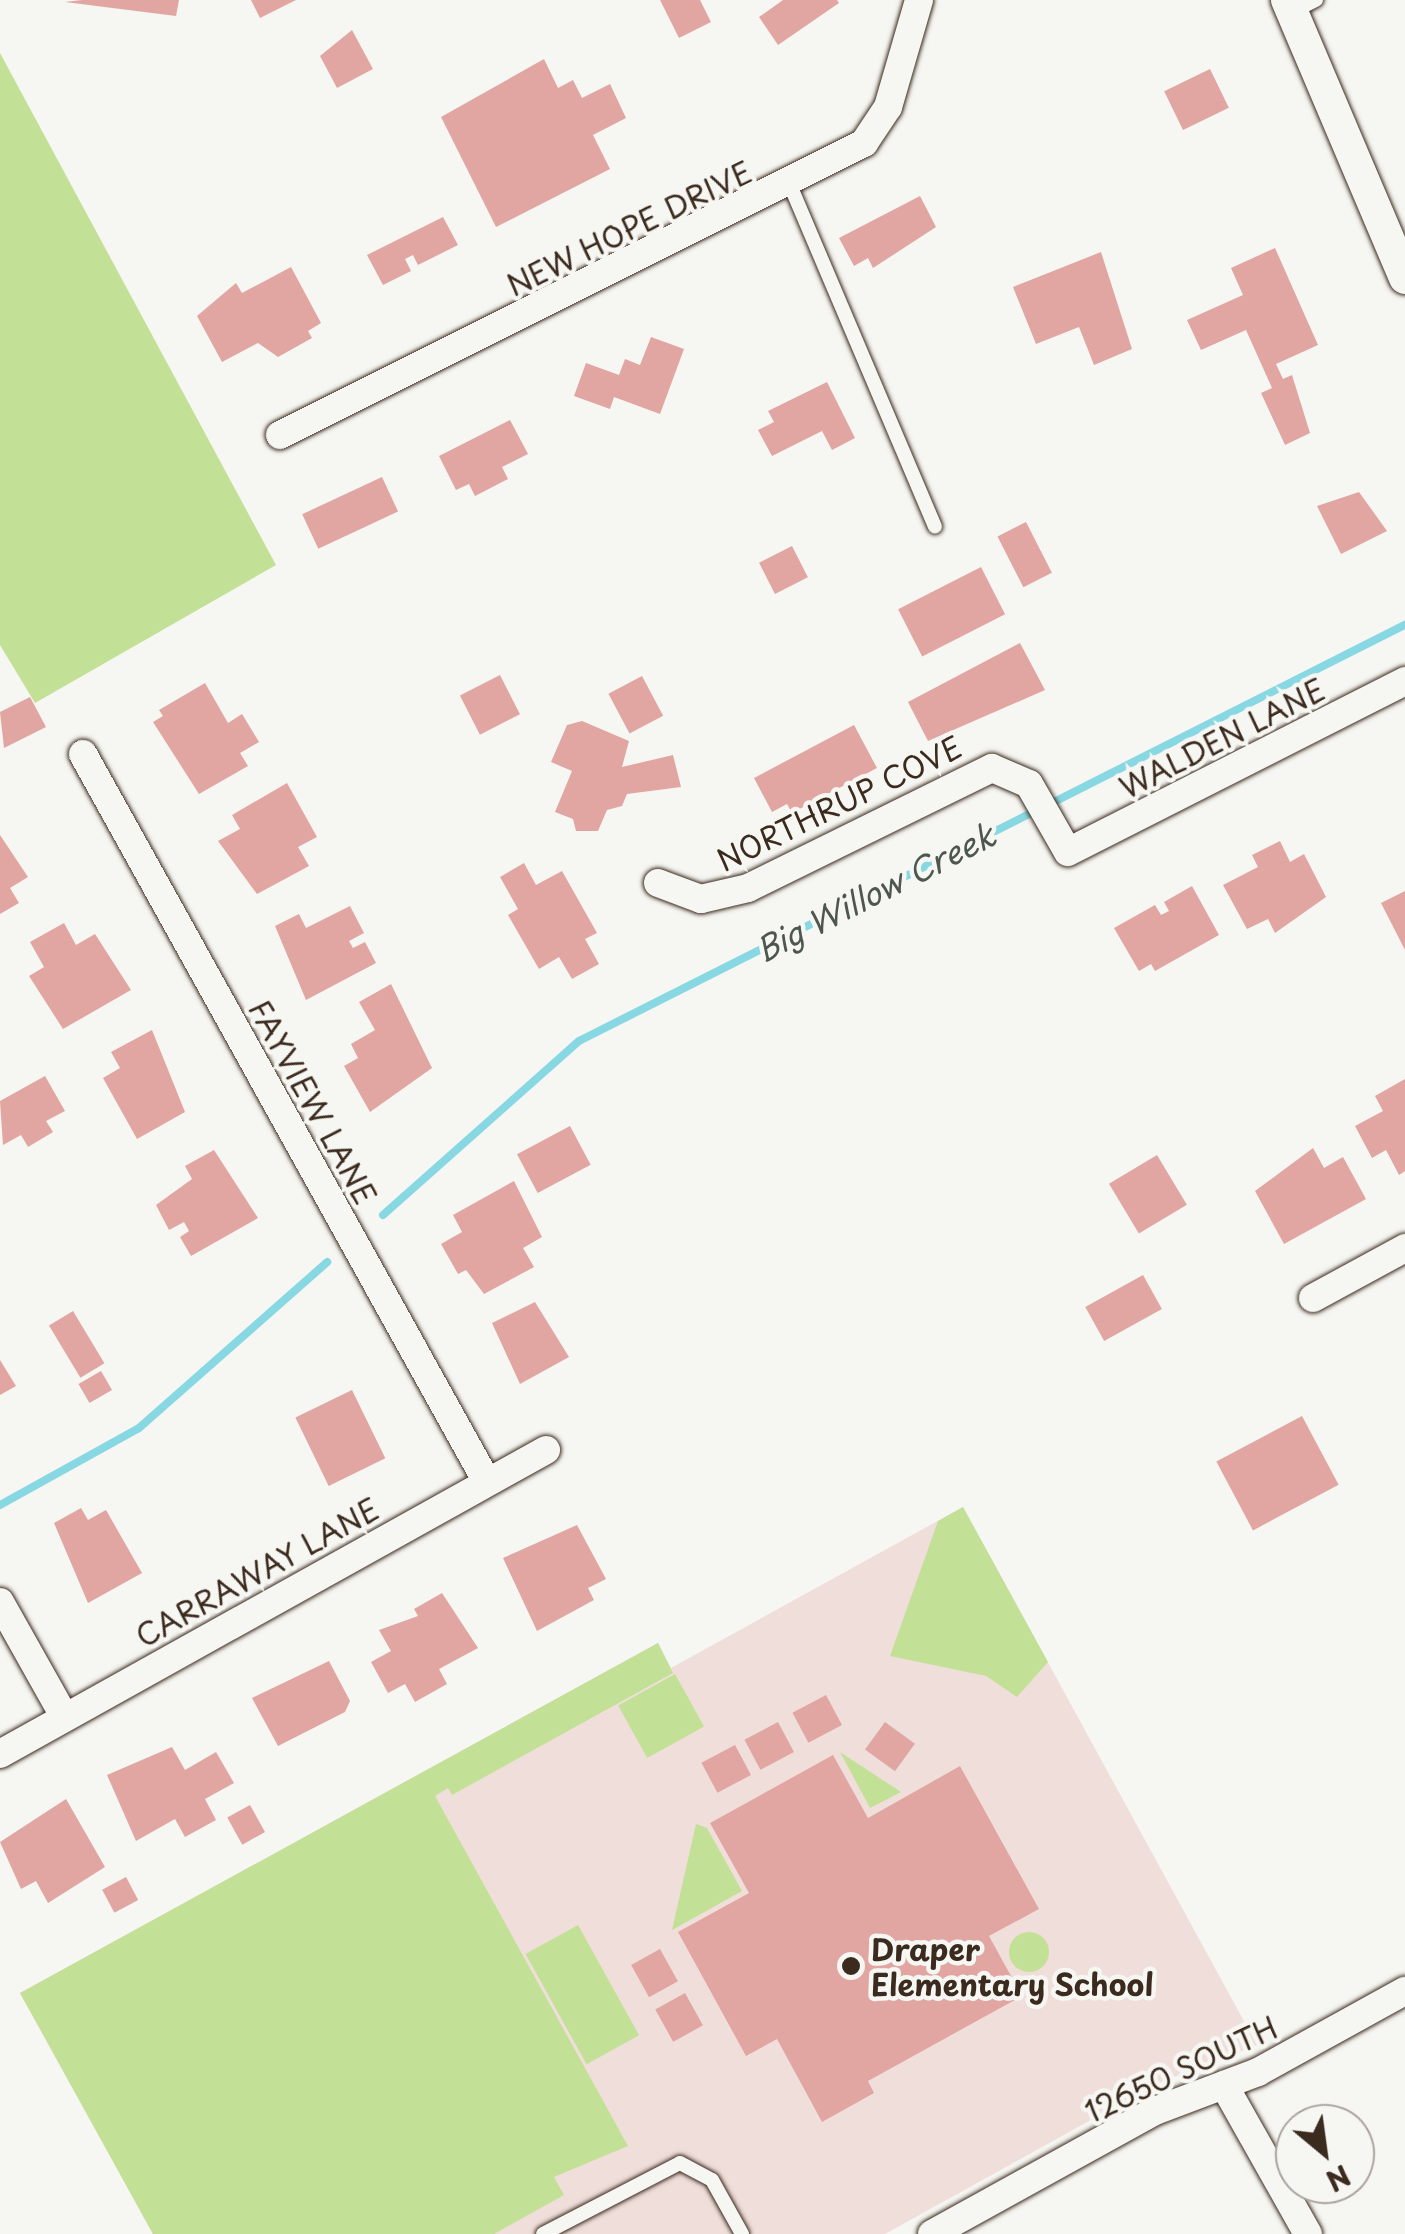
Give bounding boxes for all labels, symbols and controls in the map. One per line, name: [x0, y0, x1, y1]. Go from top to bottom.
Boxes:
street label: NEW HOPE DRIVE: [499, 152, 759, 304]
street label: WALDEN LANE: [1113, 671, 1331, 805]
street label: NORTHRUP COVE: [711, 728, 967, 878]
water label: Big Willow Creek: [749, 815, 1001, 969]
street label: FAYVIEW LANE: [242, 994, 384, 1210]
street label: CARRAWAY LANE: [129, 1490, 385, 1654]
place label: Draper Elementary School: [871, 1931, 1154, 2002]
marker: Draper Elementary School: [840, 1955, 862, 1977]
street label: 12650 SOUTH: [1079, 2009, 1283, 2129]
north arrow: [1275, 2104, 1375, 2204]
text: N: [1319, 2155, 1359, 2203]

